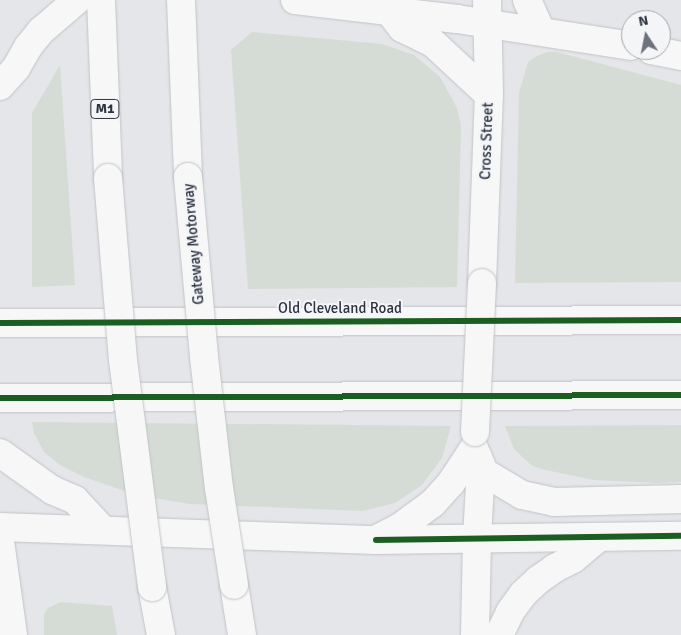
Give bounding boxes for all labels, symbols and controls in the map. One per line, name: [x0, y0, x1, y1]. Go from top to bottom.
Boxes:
north arrow: [621, 10, 671, 60]
text: N: [637, 11, 650, 30]
road number: M1: [90, 98, 120, 120]
street label: Cross Street: [477, 102, 497, 180]
street label: Gateway Motorway: [180, 183, 208, 305]
street label: Old Cleveland Road: [278, 300, 402, 318]

